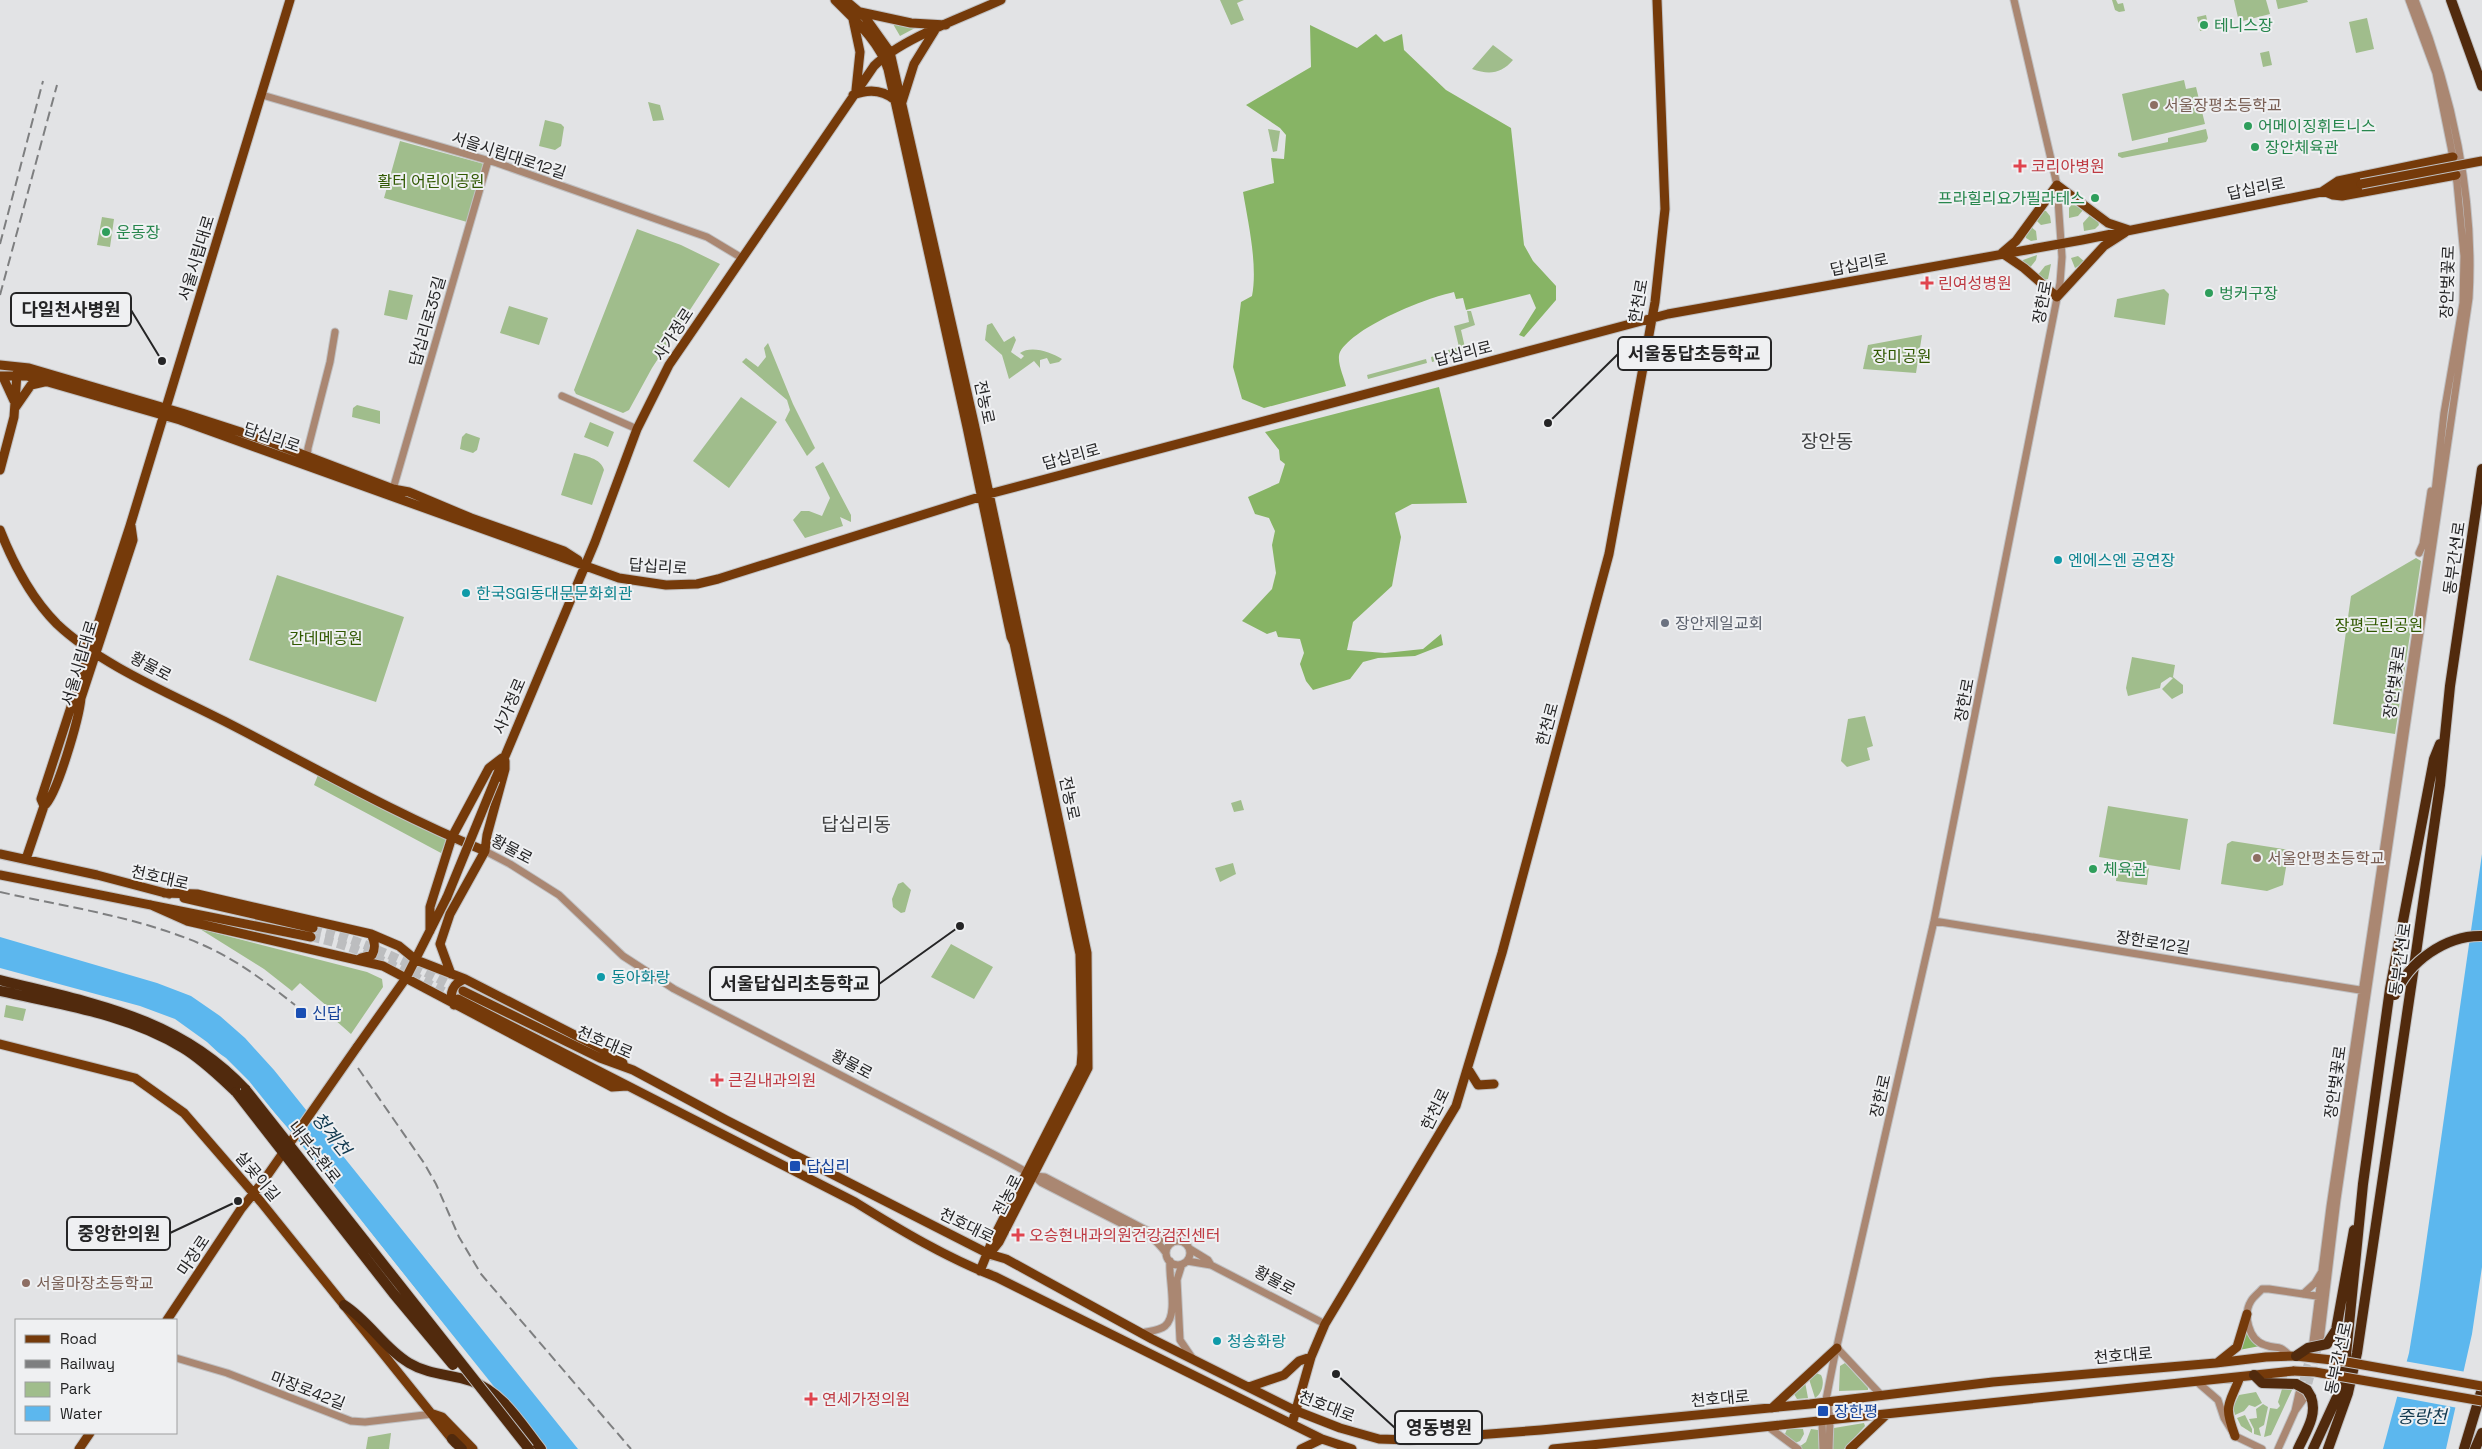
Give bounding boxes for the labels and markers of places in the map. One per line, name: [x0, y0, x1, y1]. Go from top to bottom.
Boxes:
place label: 테니스장: [2214, 15, 2273, 36]
marker: 테니스장: [2198, 19, 2210, 31]
place label: 서울장평초등학교: [2164, 95, 2282, 116]
marker: 서울장평초등학교: [2148, 99, 2160, 111]
place label: 어메이징휘트니스: [2258, 116, 2376, 137]
marker: 어메이징휘트니스: [2242, 120, 2254, 132]
place label: 장안체육관: [2265, 137, 2339, 158]
marker: 장안체육관: [2249, 141, 2261, 153]
place label: 코리아병원: [2031, 156, 2105, 177]
marker: 코리아병원: [2013, 159, 2027, 173]
place label: 프라힐리요가필라테스: [1938, 188, 2085, 209]
marker: 프라힐리요가필라테스: [2089, 192, 2101, 204]
place label: 운동장: [116, 222, 160, 243]
marker: 운동장: [100, 226, 112, 238]
place label: 린여성병원: [1938, 273, 2012, 294]
marker: 린여성병원: [1920, 276, 1934, 290]
place label: 벙커구장: [2219, 283, 2278, 304]
marker: 벙커구장: [2203, 287, 2215, 299]
callout: 다일천사병원: [11, 293, 131, 326]
callout: 서울동답초등학교: [1618, 337, 1771, 370]
place label: 엔에스엔 공연장: [2068, 550, 2175, 571]
marker: 엔에스엔 공연장: [2052, 554, 2064, 566]
place label: 한국SGI동대문문화회관: [476, 583, 633, 604]
marker: 한국SGI동대문문화회관: [460, 587, 472, 599]
place label: 장안제일교회: [1675, 613, 1763, 634]
marker: 장안제일교회: [1659, 617, 1671, 629]
place label: 서울안평초등학교: [2267, 848, 2385, 869]
marker: 서울안평초등학교: [2251, 852, 2263, 864]
place label: 체육관: [2103, 859, 2147, 880]
marker: 체육관: [2087, 863, 2099, 875]
place label: 동아화랑: [611, 967, 670, 988]
callout: 서울답십리초등학교: [710, 967, 879, 1000]
marker: 동아화랑: [595, 971, 607, 983]
place label: 신답: [312, 1003, 342, 1024]
marker: 신답: [294, 1006, 308, 1020]
place label: 큰길내과의원: [728, 1070, 816, 1091]
marker: 큰길내과의원: [710, 1073, 724, 1087]
place label: 답십리: [806, 1156, 850, 1177]
marker: 답십리: [788, 1159, 802, 1173]
callout: 중앙한의원: [67, 1217, 170, 1250]
place label: 오승현내과의원건강검진센터: [1029, 1225, 1220, 1246]
marker: 오승현내과의원건강검진센터: [1011, 1228, 1025, 1242]
place label: 서울마장초등학교: [36, 1273, 154, 1294]
marker: 서울마장초등학교: [20, 1277, 32, 1289]
place label: 청송화랑: [1227, 1331, 1286, 1352]
marker: 청송화랑: [1211, 1335, 1223, 1347]
place label: 연세가정의원: [822, 1389, 910, 1410]
marker: 연세가정의원: [804, 1392, 818, 1406]
place label: 장한평: [1834, 1401, 1878, 1422]
marker: 장한평: [1816, 1404, 1830, 1418]
callout: 영동병원: [1395, 1411, 1482, 1444]

